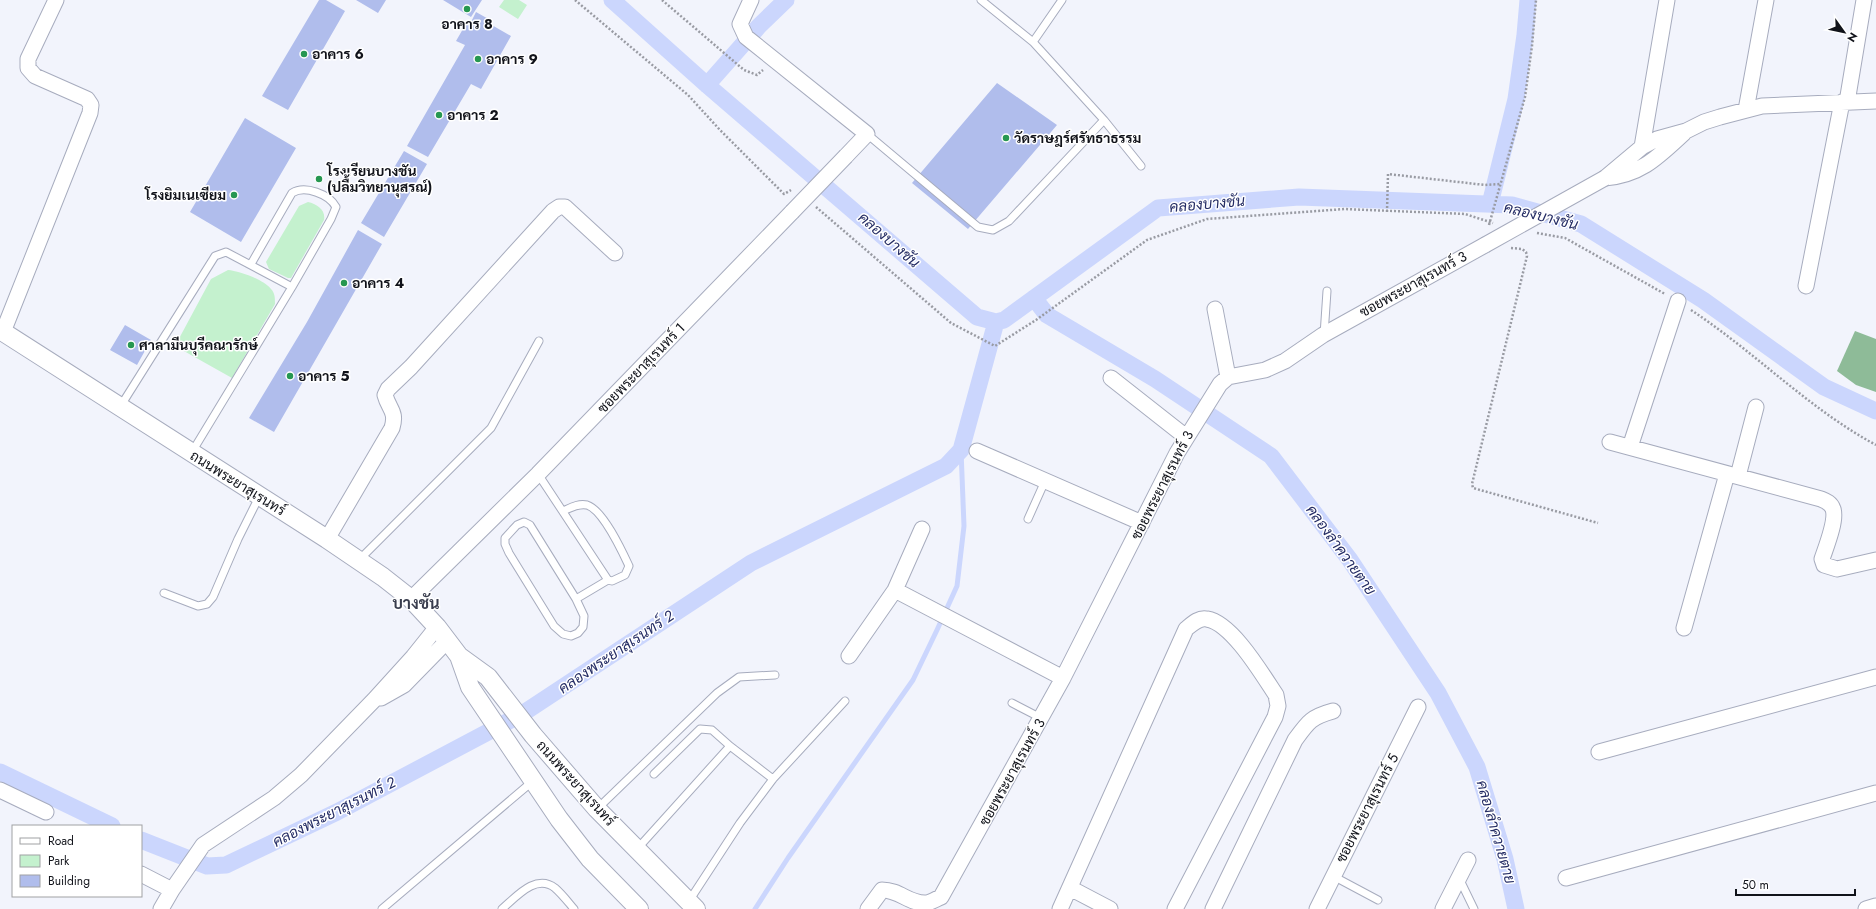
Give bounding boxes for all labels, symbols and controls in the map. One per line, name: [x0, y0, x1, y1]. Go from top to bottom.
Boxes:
marker: อาคาร 8: [462, 4, 472, 14]
north arrow: [1824, 12, 1864, 52]
place label: อาคาร 8: [441, 14, 493, 34]
text: N: [1843, 29, 1861, 45]
place label: อาคาร 6: [312, 44, 364, 64]
marker: อาคาร 6: [299, 49, 309, 59]
place label: อาคาร 9: [486, 49, 538, 69]
marker: อาคาร 9: [473, 54, 483, 64]
place label: อาคาร 2: [447, 105, 499, 125]
marker: อาคาร 2: [434, 110, 444, 120]
place label: วัดราษฎร์ศรัทธาธรรม: [1014, 128, 1141, 148]
marker: วัดราษฎร์ศรัทธาธรรม: [1001, 133, 1011, 143]
place label: โรงเรียนบางชัน (ปลื้มวิทยานุสรณ์): [326, 161, 432, 198]
marker: โรงเรียนบางชัน (ปลื้มวิทยานุสรณ์): [314, 174, 324, 184]
place label: โรงยิมเนเซียม: [144, 185, 226, 205]
marker: โรงยิมเนเซียม: [229, 190, 239, 200]
water label: คลองบางชัน: [1168, 190, 1246, 218]
water label: คลองบางชัน: [1502, 196, 1581, 236]
water label: คลองบางชัน: [853, 207, 925, 273]
street label: ซอยพระยาสุเรนทร์ 3: [1356, 246, 1471, 322]
place label: อาคาร 4: [352, 273, 405, 293]
marker: อาคาร 4: [339, 278, 349, 288]
street label: ซอยพระยาสุเรนทร์ 1: [593, 318, 689, 418]
place label: ศาลามีนบุรีคณารักษ์: [139, 335, 259, 356]
marker: ศาลามีนบุรีคณารักษ์: [126, 340, 136, 350]
place label: อาคาร 5: [298, 366, 350, 386]
marker: อาคาร 5: [285, 371, 295, 381]
street label: ซอยพระยาสุเรนทร์ 3: [1126, 427, 1198, 543]
street label: ถนนพระยาสุเรนทร์: [186, 446, 290, 521]
water label: คลองลำควายตาย: [1301, 500, 1382, 600]
district label: บางชัน: [392, 592, 440, 615]
water label: คลองพระยาสุเรนทร์ 2: [554, 605, 679, 699]
street label: ซอยพระยาสุเรนทร์ 3: [974, 714, 1050, 829]
street label: ถนนพระยาสุเรนทร์: [532, 736, 620, 830]
street label: ซอยพระยาสุเรนทร์ 5: [1331, 750, 1403, 866]
water label: คลองพระยาสุเรนทร์ 2: [269, 771, 400, 853]
water label: คลองลำควายตาย: [1471, 778, 1521, 887]
legend: [12, 825, 142, 897]
text: Road: [48, 832, 74, 850]
text: Park: [48, 852, 70, 870]
scale bar: [1736, 871, 1855, 897]
text: Building: [48, 872, 90, 890]
text: 50 m: [1742, 876, 1769, 894]

